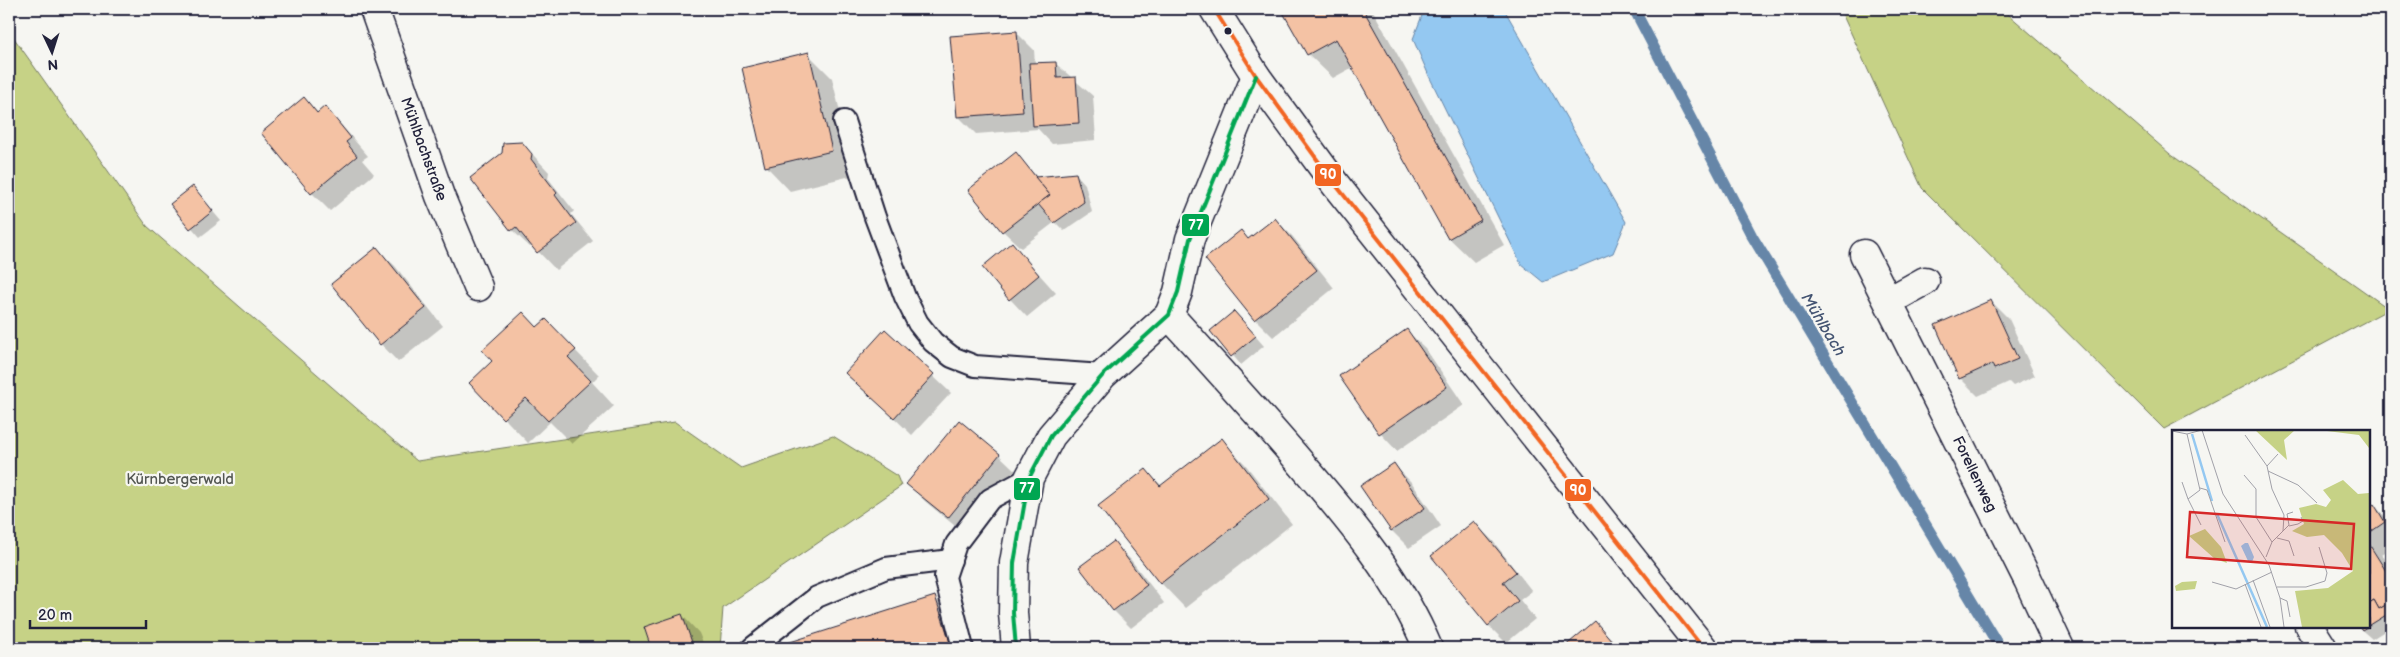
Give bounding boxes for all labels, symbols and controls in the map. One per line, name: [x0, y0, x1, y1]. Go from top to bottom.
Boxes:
unlabelled marker: [1223, 26, 1233, 36]
north arrow: [28, 28, 78, 78]
text: N: [47, 56, 59, 73]
street label: Mühlbachstraße: [396, 95, 451, 204]
line badge: 90: [1314, 163, 1342, 187]
text: 90: [1320, 166, 1337, 183]
line badge: 77: [1181, 213, 1210, 237]
text: 77: [1188, 217, 1204, 234]
water label: Mühlbach: [1796, 290, 1849, 360]
inset map: [2172, 430, 2370, 627]
street label: Forellenweg: [1948, 433, 2001, 515]
park label: Kürnbergerwald: [126, 470, 234, 489]
line badge: 77: [1013, 477, 1041, 501]
line badge: 90: [1564, 478, 1592, 502]
text: 77: [1019, 480, 1035, 497]
text: 90: [1570, 482, 1587, 499]
scale bar: [30, 597, 146, 629]
text: 20 m: [38, 606, 72, 625]

